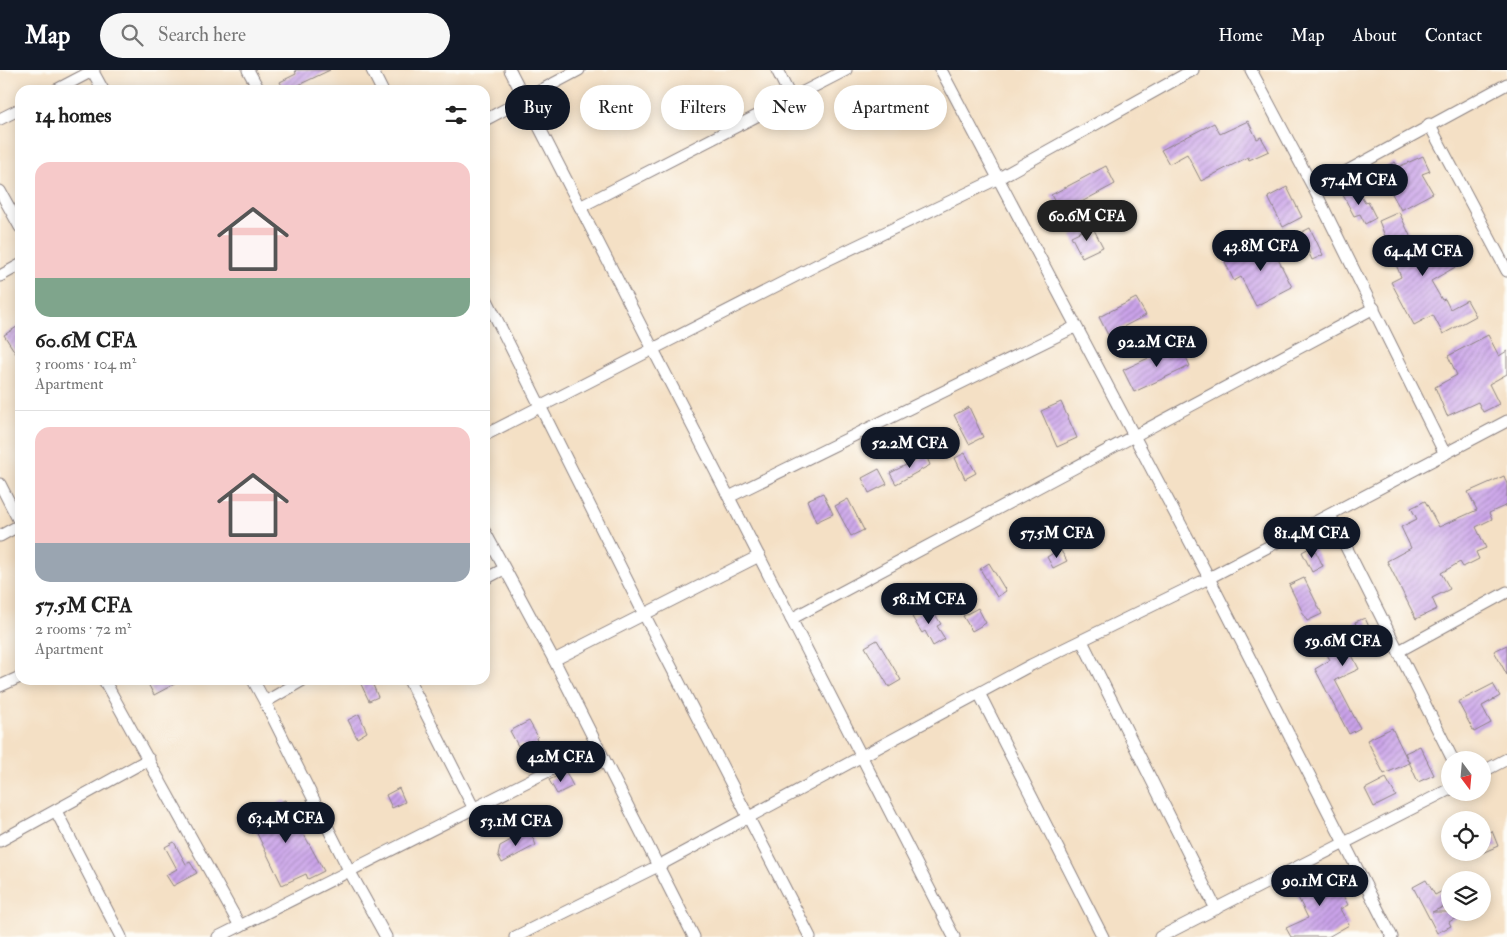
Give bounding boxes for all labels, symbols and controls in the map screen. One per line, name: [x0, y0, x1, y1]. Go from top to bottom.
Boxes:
search box: [100, 13, 450, 58]
text: Map: [25, 20, 70, 51]
icon: search: [118, 21, 146, 49]
text: Search here: [158, 23, 246, 47]
text: Home: [1218, 24, 1263, 47]
text: Map: [1291, 24, 1325, 47]
text: About: [1353, 24, 1397, 47]
text: Contact: [1425, 24, 1482, 47]
chip: Buy: [505, 85, 570, 130]
chip: Rent: [580, 85, 651, 130]
chip: Filters: [661, 85, 744, 130]
chip: New: [754, 85, 824, 130]
chip: Apartment: [834, 85, 947, 130]
icon: filters: [442, 101, 470, 129]
text: 14 homes: [35, 102, 112, 129]
pin: 57.4M CFA: [1302, 164, 1416, 206]
text: 57.4M CFA: [1321, 170, 1397, 190]
icon: home: [208, 194, 298, 284]
pin: 60.6M CFA: [1030, 200, 1144, 242]
text: 60.6M CFA: [1048, 206, 1126, 226]
pin: 43.8M CFA: [1204, 230, 1318, 272]
pin: 64.4M CFA: [1366, 234, 1480, 277]
text: 43.8M CFA: [1223, 236, 1299, 256]
text: 64.4M CFA: [1383, 241, 1463, 261]
pin: 92.2M CFA: [1100, 326, 1214, 368]
text: 60.6M CFA: [35, 327, 137, 354]
text: 92.2M CFA: [1118, 332, 1196, 352]
text: 3 rooms · 104 m²: [35, 354, 136, 374]
text: Apartment: [35, 374, 103, 394]
pin: 52.2M CFA: [853, 426, 967, 469]
text: 52.2M CFA: [872, 433, 948, 453]
icon: home: [208, 460, 298, 550]
pin: 57.5M CFA: [1000, 516, 1114, 559]
pin: 81.4M CFA: [1255, 516, 1369, 559]
text: 57.5M CFA: [1020, 523, 1094, 543]
text: 81.4M CFA: [1274, 523, 1350, 543]
pin: 58.1M CFA: [872, 582, 986, 625]
text: 58.1M CFA: [892, 589, 966, 609]
text: 57.5M CFA: [35, 592, 132, 619]
text: 2 rooms · 72 m²: [35, 619, 131, 639]
pin: 59.6M CFA: [1286, 624, 1400, 667]
text: 59.6M CFA: [1305, 631, 1381, 651]
text: Apartment: [35, 639, 103, 659]
pin: 42M CFA: [515, 740, 607, 783]
text: 42M CFA: [528, 747, 595, 767]
north arrow: [1441, 751, 1491, 801]
map controls: [1441, 751, 1491, 921]
pin: 63.4M CFA: [229, 802, 343, 844]
pin: 53.1M CFA: [459, 804, 573, 847]
text: 63.4M CFA: [248, 808, 324, 828]
text: 53.1M CFA: [480, 811, 552, 831]
button: locate: [1441, 811, 1491, 861]
pin: 90.1M CFA: [1263, 864, 1377, 907]
text: 90.1M CFA: [1282, 871, 1358, 891]
button: layers: [1441, 871, 1491, 921]

